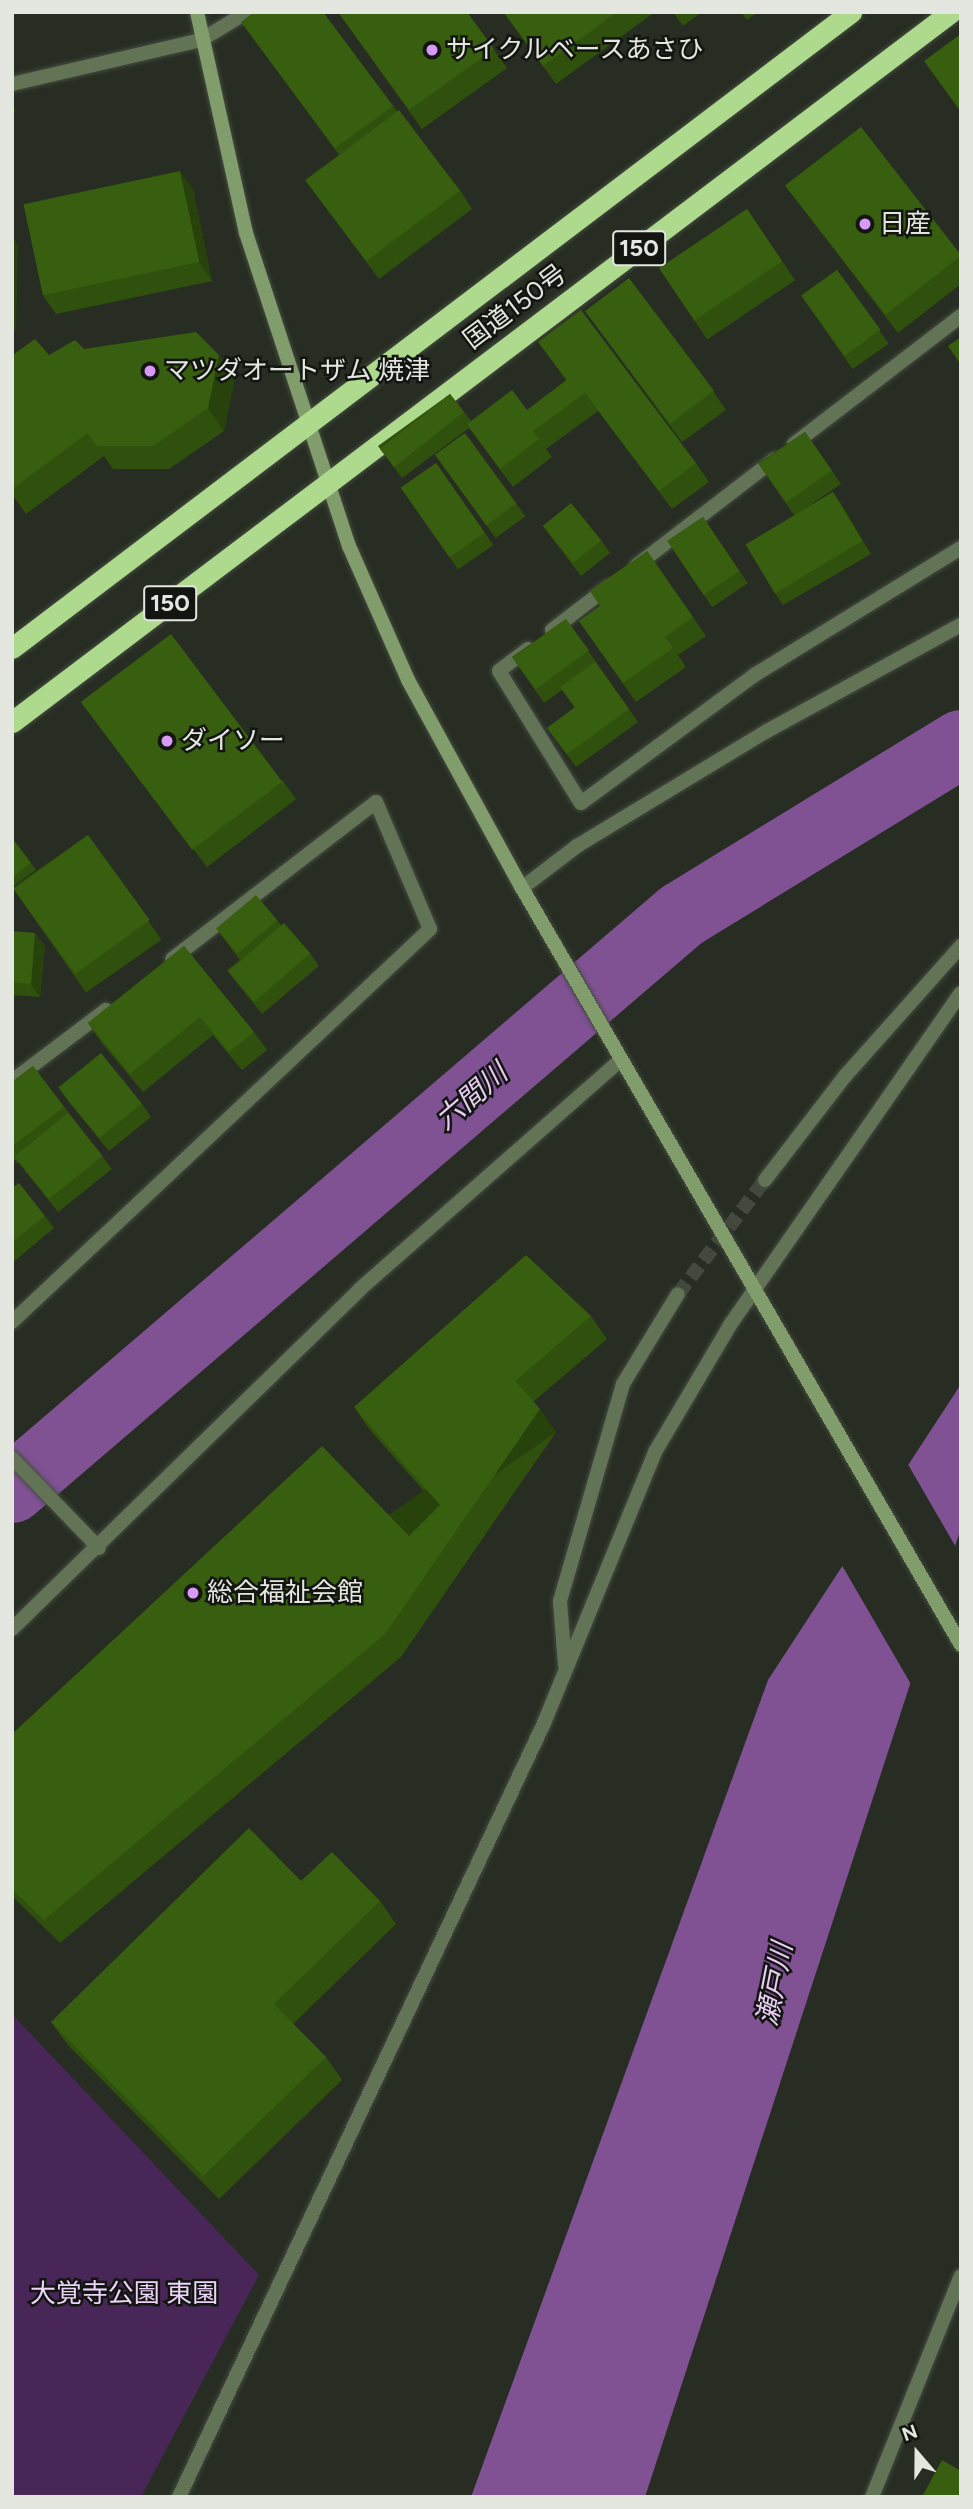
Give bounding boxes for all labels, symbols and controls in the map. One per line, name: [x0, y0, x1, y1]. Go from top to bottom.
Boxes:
place label: サイクルベースあさひ: [446, 34, 706, 66]
marker: サイクルベースあさひ: [424, 42, 440, 58]
place label: 日産: [879, 208, 931, 240]
marker: 日産: [857, 216, 873, 232]
road number: 150: [611, 228, 667, 268]
street label: 国道150号: [458, 258, 572, 356]
place label: マツダオートザム 焼津: [164, 355, 430, 387]
marker: マツダオートザム 焼津: [142, 363, 158, 379]
road number: 150: [142, 582, 198, 624]
place label: ダイソー: [181, 725, 285, 757]
marker: ダイソー: [159, 733, 175, 749]
water label: 六間川: [428, 1056, 514, 1136]
place label: 総合福祉会館: [207, 1577, 363, 1609]
marker: 総合福祉会館: [185, 1585, 201, 1601]
water label: 瀬戸川: [749, 1940, 799, 2028]
park label: 大覚寺公園 東園: [30, 2278, 218, 2310]
north arrow: [882, 2418, 952, 2488]
text: N: [899, 2419, 920, 2446]

